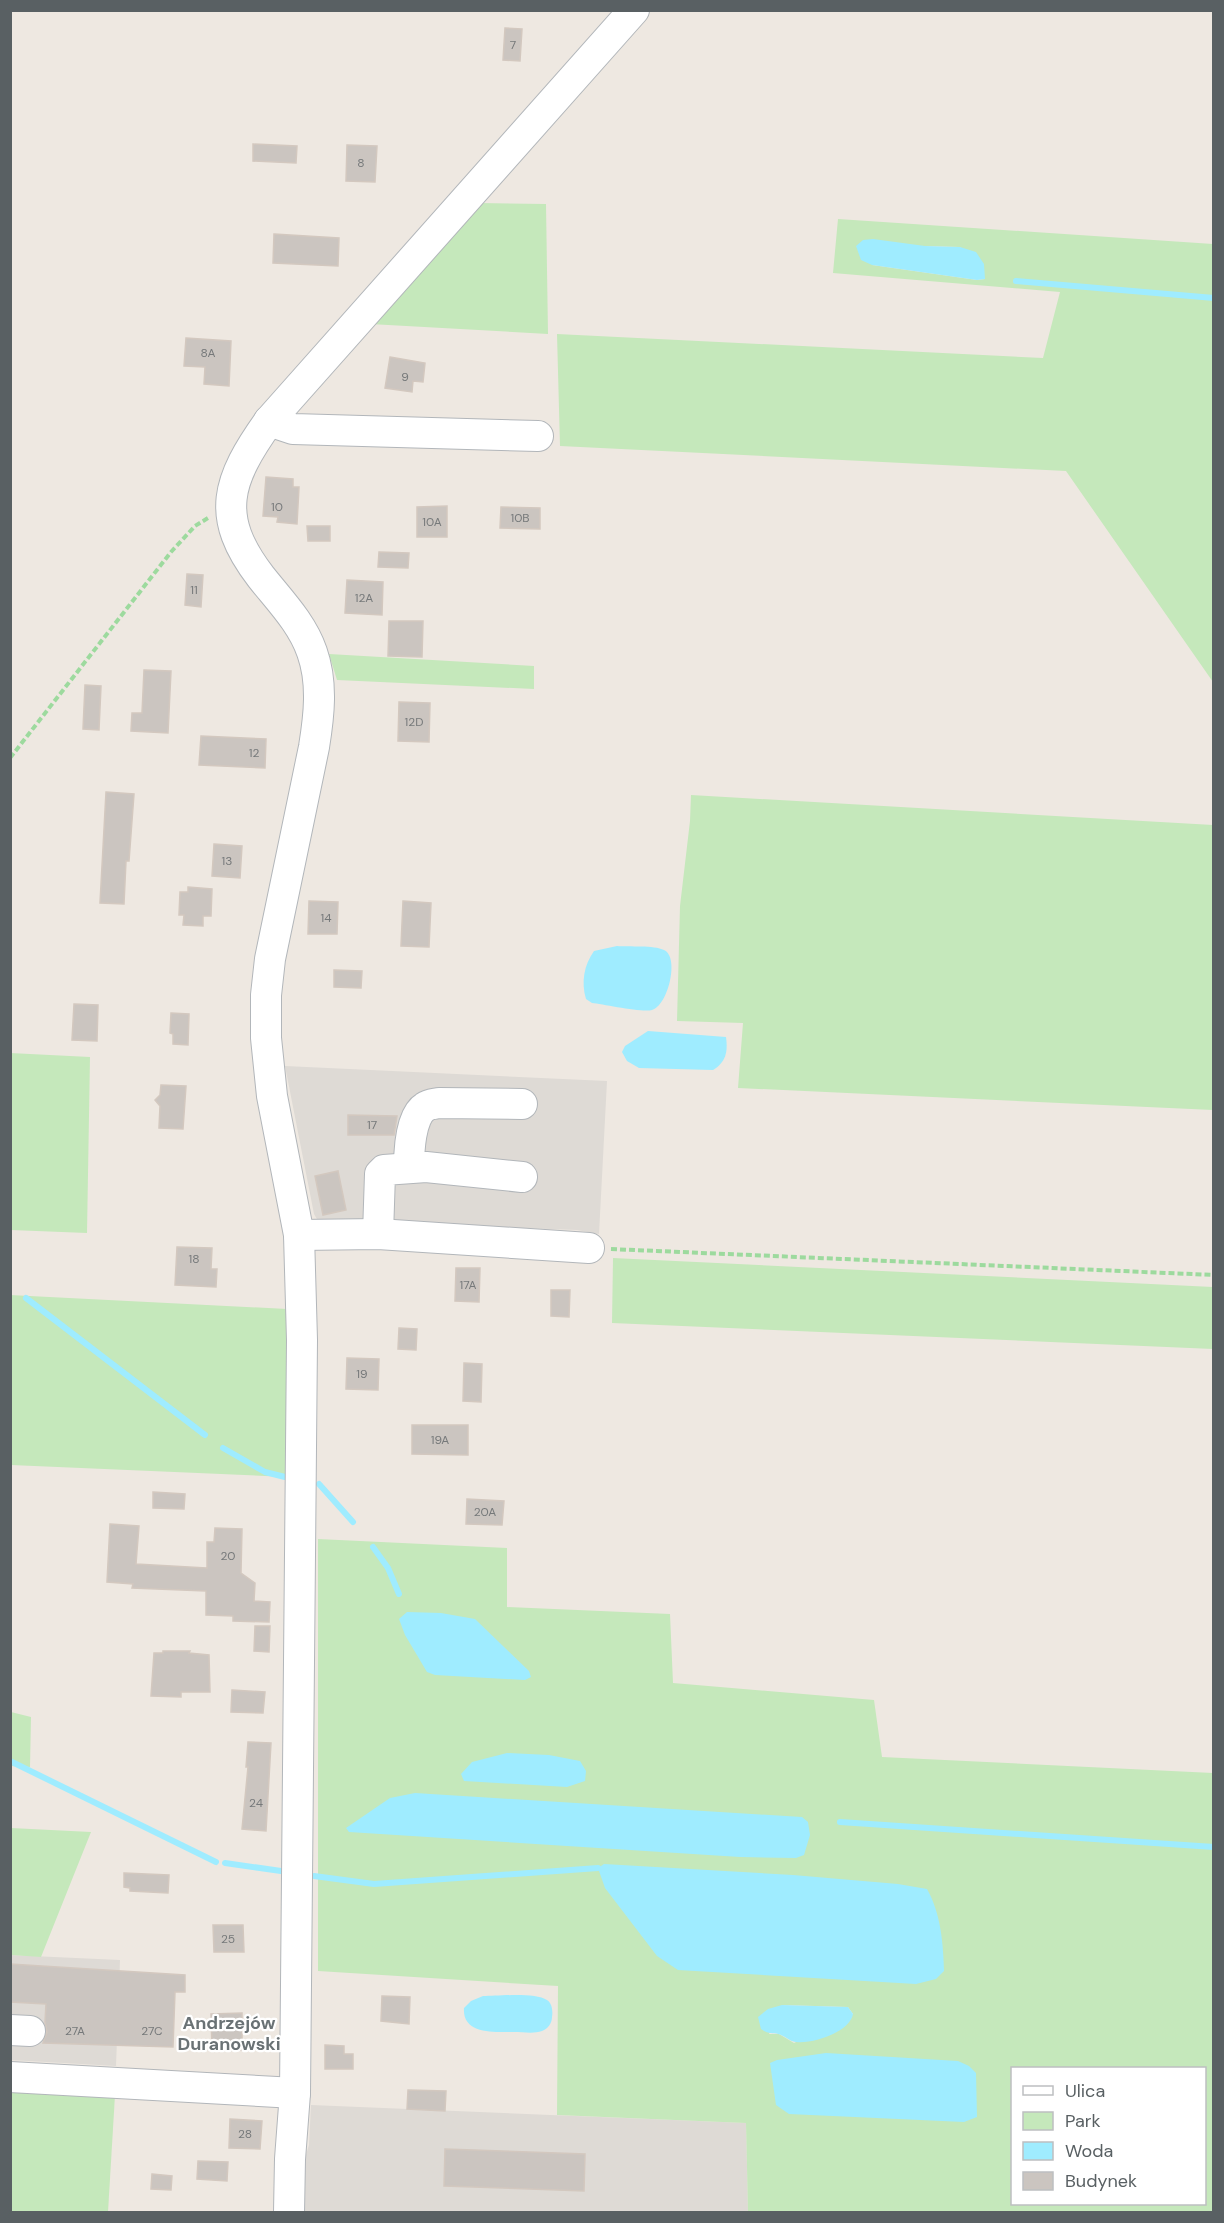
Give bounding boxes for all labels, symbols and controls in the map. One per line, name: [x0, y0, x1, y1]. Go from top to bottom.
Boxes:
house number: 7: [510, 37, 516, 53]
house number: 8: [357, 155, 365, 171]
house number: 8A: [201, 345, 215, 361]
house number: 9: [401, 369, 409, 385]
house number: 10: [271, 499, 283, 515]
house number: 10B: [510, 510, 530, 526]
house number: 10A: [422, 514, 442, 530]
house number: 11: [190, 582, 198, 598]
house number: 12A: [355, 590, 373, 606]
house number: 12D: [405, 714, 423, 730]
house number: 12: [249, 745, 259, 761]
house number: 13: [222, 853, 232, 869]
house number: 14: [320, 910, 332, 926]
house number: 17: [367, 1117, 377, 1133]
house number: 18: [188, 1251, 200, 1267]
house number: 17A: [459, 1277, 477, 1293]
house number: 19: [356, 1366, 368, 1382]
house number: 19A: [431, 1432, 449, 1448]
house number: 20A: [474, 1504, 496, 1520]
house number: 20: [220, 1548, 236, 1564]
house number: 24: [249, 1795, 263, 1811]
house number: 25: [221, 1931, 235, 1947]
district label: Andrzejów Duranowski: [177, 2011, 281, 2056]
house number: 27A: [65, 2023, 85, 2039]
house number: 27C: [141, 2023, 163, 2039]
legend: [1011, 2067, 1206, 2205]
text: Ulica: [1065, 2079, 1105, 2103]
text: Park: [1065, 2109, 1101, 2133]
house number: 28: [238, 2126, 252, 2142]
text: Woda: [1065, 2139, 1113, 2163]
text: Budynek: [1065, 2169, 1137, 2193]

